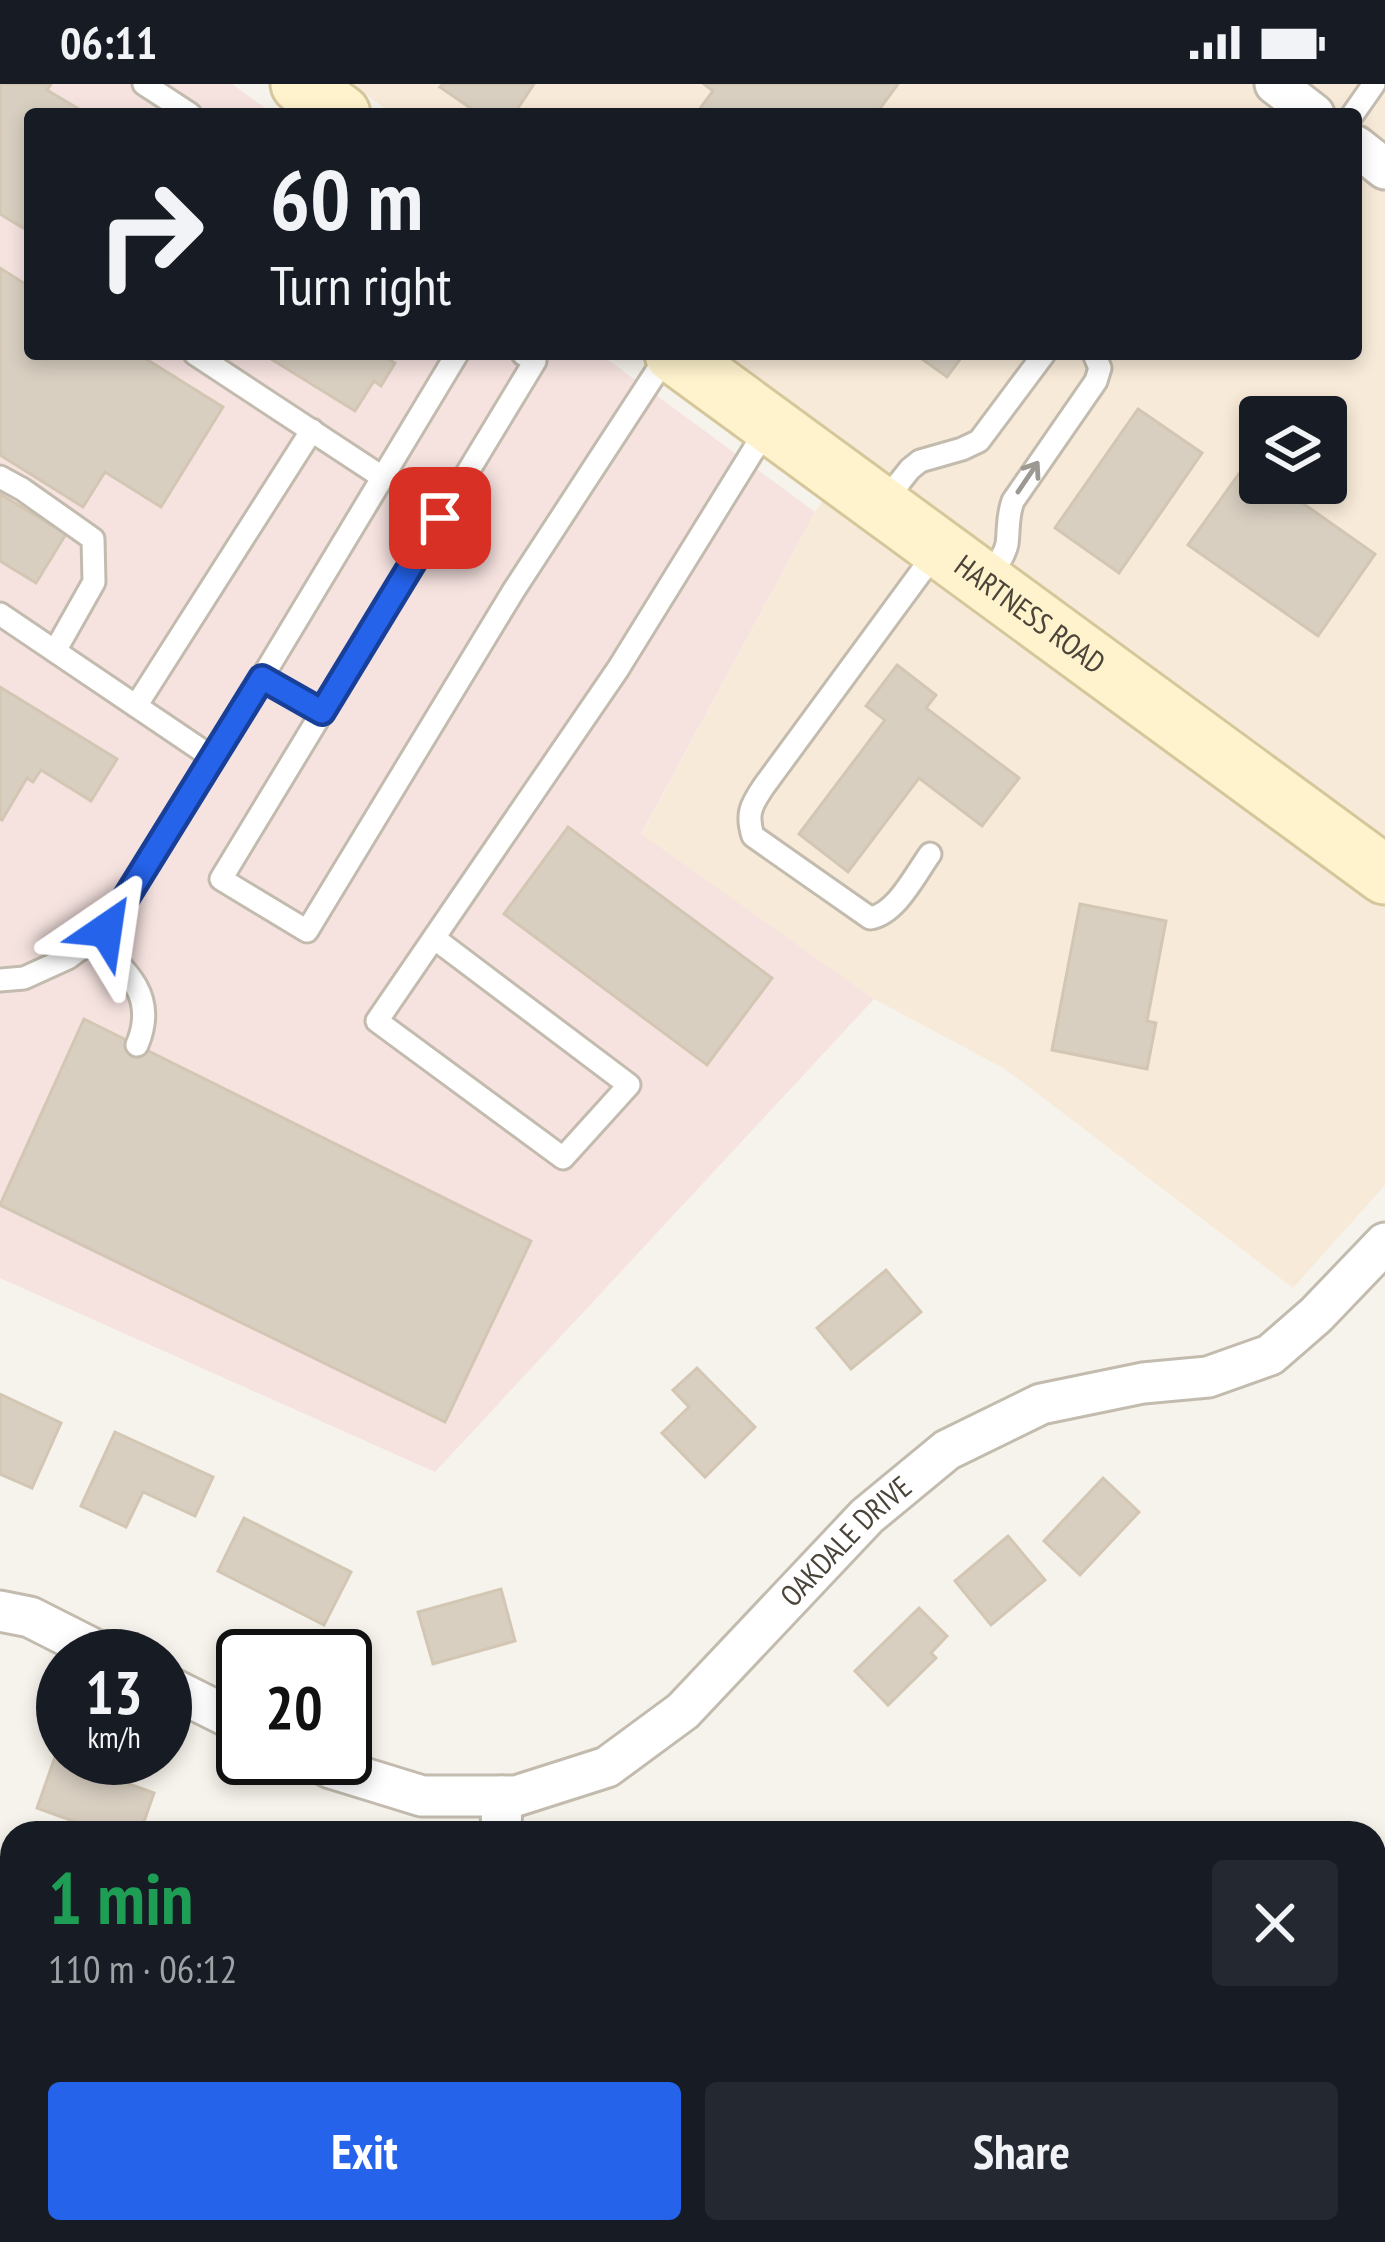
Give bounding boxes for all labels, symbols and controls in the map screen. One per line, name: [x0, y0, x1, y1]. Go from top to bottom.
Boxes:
text: 06:11: [60, 13, 157, 71]
text: 60 m: [270, 144, 423, 253]
icon: right: [72, 156, 228, 312]
text: Turn right: [270, 250, 451, 320]
map controls: [1239, 396, 1347, 504]
button: layers: [1239, 396, 1347, 504]
one-way arrow: [1016, 461, 1041, 494]
pin: [389, 467, 491, 569]
icon: arrive: [407, 485, 473, 551]
street label: HARTNESS ROAD: [948, 545, 1114, 682]
position arrow: [43, 867, 169, 993]
street label: OAKDALE DRIVE: [771, 1467, 919, 1614]
speed limit sign: 20: [216, 1629, 372, 1785]
text: 13: [85, 1653, 143, 1731]
text: km/h: [87, 1717, 141, 1756]
text: 1 min: [48, 1851, 193, 1944]
button: close: [1212, 1860, 1338, 1986]
text: 110 m · 06:12: [48, 1943, 237, 1994]
button: Exit: [48, 2082, 681, 2220]
button: Share: [705, 2082, 1338, 2220]

